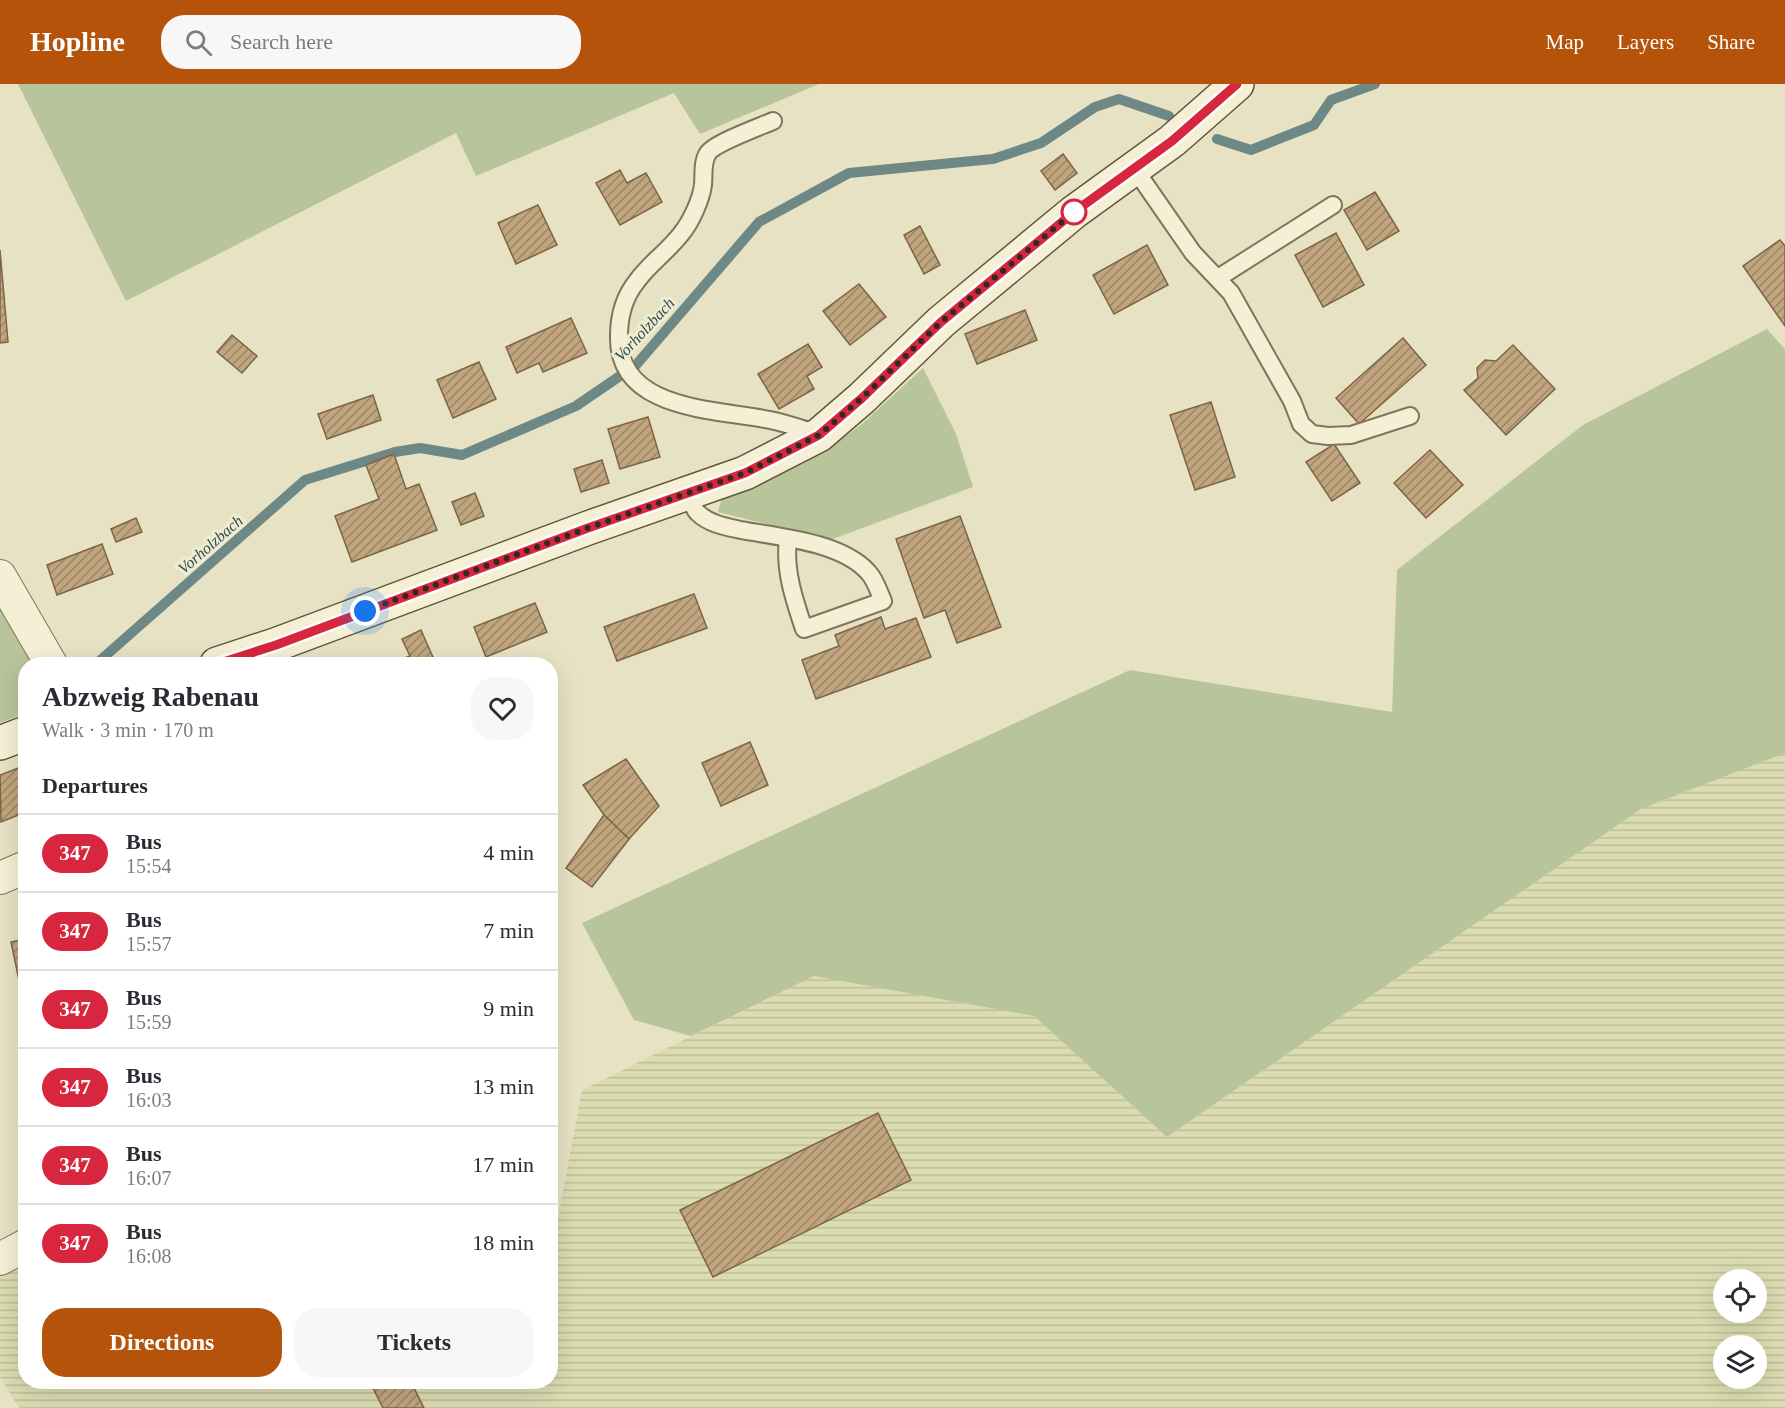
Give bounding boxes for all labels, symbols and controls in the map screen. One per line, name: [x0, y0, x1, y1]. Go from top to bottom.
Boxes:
search box: [161, 15, 581, 69]
text: Hopline: [30, 26, 125, 57]
icon: search: [182, 26, 215, 59]
text: Search here: [230, 29, 333, 54]
text: Map: [1546, 30, 1584, 54]
text: Layers: [1617, 30, 1674, 54]
text: Share: [1707, 30, 1755, 54]
unlabelled marker: [1061, 199, 1087, 225]
water label: Vorholzbach: [611, 294, 678, 364]
water label: Vorholzbach: [175, 512, 246, 577]
your location: [350, 596, 380, 626]
button: heart: [471, 677, 534, 740]
text: Abzweig Rabenau: [42, 681, 259, 712]
text: Walk · 3 min · 170 m: [42, 719, 214, 741]
text: Departures: [42, 773, 148, 798]
text: Bus: [126, 829, 161, 854]
text: 4 min: [483, 840, 534, 865]
text: 347: [59, 841, 91, 865]
text: 15:54: [126, 855, 172, 877]
text: Bus: [126, 907, 161, 932]
text: 7 min: [483, 918, 534, 943]
text: 347: [59, 919, 91, 943]
text: 15:57: [126, 933, 172, 955]
text: Bus: [126, 985, 161, 1010]
text: 9 min: [483, 996, 534, 1021]
text: 347: [59, 997, 91, 1021]
text: 15:59: [126, 1011, 172, 1033]
text: Bus: [126, 1063, 161, 1088]
text: 13 min: [472, 1074, 534, 1099]
text: 347: [59, 1075, 91, 1099]
text: 16:03: [126, 1089, 172, 1111]
text: Bus: [126, 1141, 161, 1166]
text: 17 min: [472, 1152, 534, 1177]
text: 347: [59, 1153, 91, 1177]
text: 16:07: [126, 1167, 172, 1189]
text: Bus: [126, 1219, 161, 1244]
text: 18 min: [472, 1230, 534, 1255]
text: 347: [59, 1231, 91, 1255]
text: 16:08: [126, 1245, 172, 1267]
map controls: [1713, 1269, 1767, 1389]
button: locate: [1713, 1269, 1767, 1323]
button: Directions: [42, 1308, 282, 1377]
button: Tickets: [294, 1308, 534, 1377]
button: layers: [1713, 1335, 1767, 1389]

